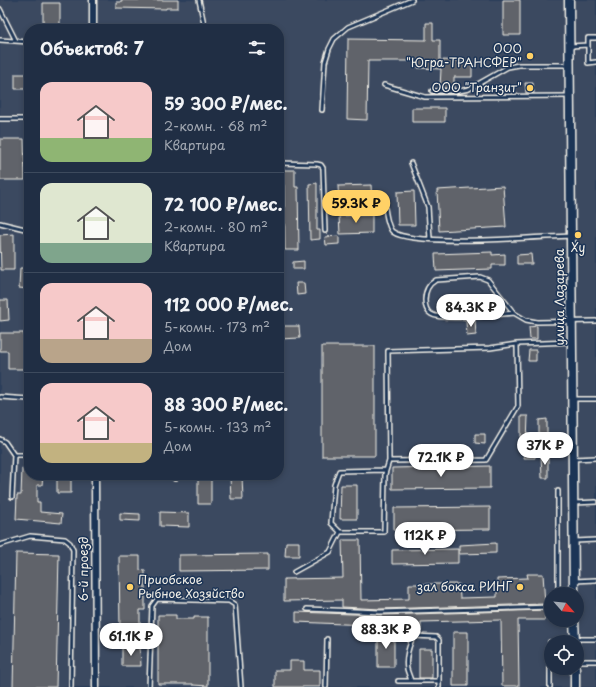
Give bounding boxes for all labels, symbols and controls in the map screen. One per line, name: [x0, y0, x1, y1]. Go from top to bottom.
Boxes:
text: Объектов: 7: [40, 35, 143, 61]
icon: filters: [246, 37, 268, 59]
place label: ООО "Югра-ТРАНСФЕР": [406, 39, 522, 71]
marker: ООО "Югра-ТРАНСФЕР": [525, 51, 535, 61]
place label: ООО "Транзит": [431, 78, 522, 96]
marker: ООО "Транзит": [525, 83, 535, 93]
text: 59 300 ₽/мес.: [164, 90, 287, 116]
icon: home: [72, 98, 120, 146]
text: 2-комн. · 68 m²: [164, 116, 268, 135]
text: Квартира: [164, 135, 225, 154]
pin: 59.3K ₽: [319, 190, 393, 224]
text: 72 100 ₽/мес.: [164, 191, 282, 217]
text: 59.3K ₽: [331, 193, 381, 212]
icon: home: [72, 199, 120, 247]
text: 2-комн. · 80 m²: [164, 217, 268, 236]
marker: Xy: [573, 230, 583, 240]
text: Квартира: [164, 236, 225, 255]
place label: Xy: [571, 238, 585, 256]
street label: улица Лазарева: [550, 248, 568, 345]
text: 112 000 ₽/мес.: [164, 291, 294, 317]
pin: 84.3K ₽: [434, 294, 508, 328]
text: 84.3K ₽: [445, 297, 497, 316]
icon: home: [72, 299, 120, 347]
text: 5-комн. · 173 m²: [164, 317, 270, 336]
text: Дом: [164, 336, 192, 355]
text: 88 300 ₽/мес.: [164, 391, 288, 417]
icon: home: [72, 399, 120, 447]
text: 5-комн. · 133 m²: [164, 417, 271, 436]
pin: 37K ₽: [517, 432, 573, 466]
text: 37K ₽: [526, 435, 564, 454]
text: Дом: [164, 436, 192, 455]
pin: 72.1K ₽: [404, 444, 478, 478]
text: 72.1K ₽: [418, 447, 464, 466]
pin: 112K ₽: [392, 522, 458, 556]
text: 112K ₽: [404, 525, 446, 544]
street label: 6-й проезд: [74, 536, 92, 602]
place label: Приобское Рыбное Хозяйство: [138, 570, 245, 602]
place label: зал бокса РИНГ: [416, 577, 512, 595]
marker: Приобское Рыбное Хозяйство: [125, 582, 135, 592]
marker: зал бокса РИНГ: [515, 582, 525, 592]
north arrow: [544, 587, 584, 627]
map controls: [544, 587, 584, 675]
pin: 88.3K ₽: [349, 616, 423, 650]
text: 88.3K ₽: [361, 619, 411, 638]
pin: 61.1K ₽: [94, 623, 168, 657]
text: 61.1K ₽: [109, 626, 153, 645]
button: locate: [544, 635, 584, 675]

